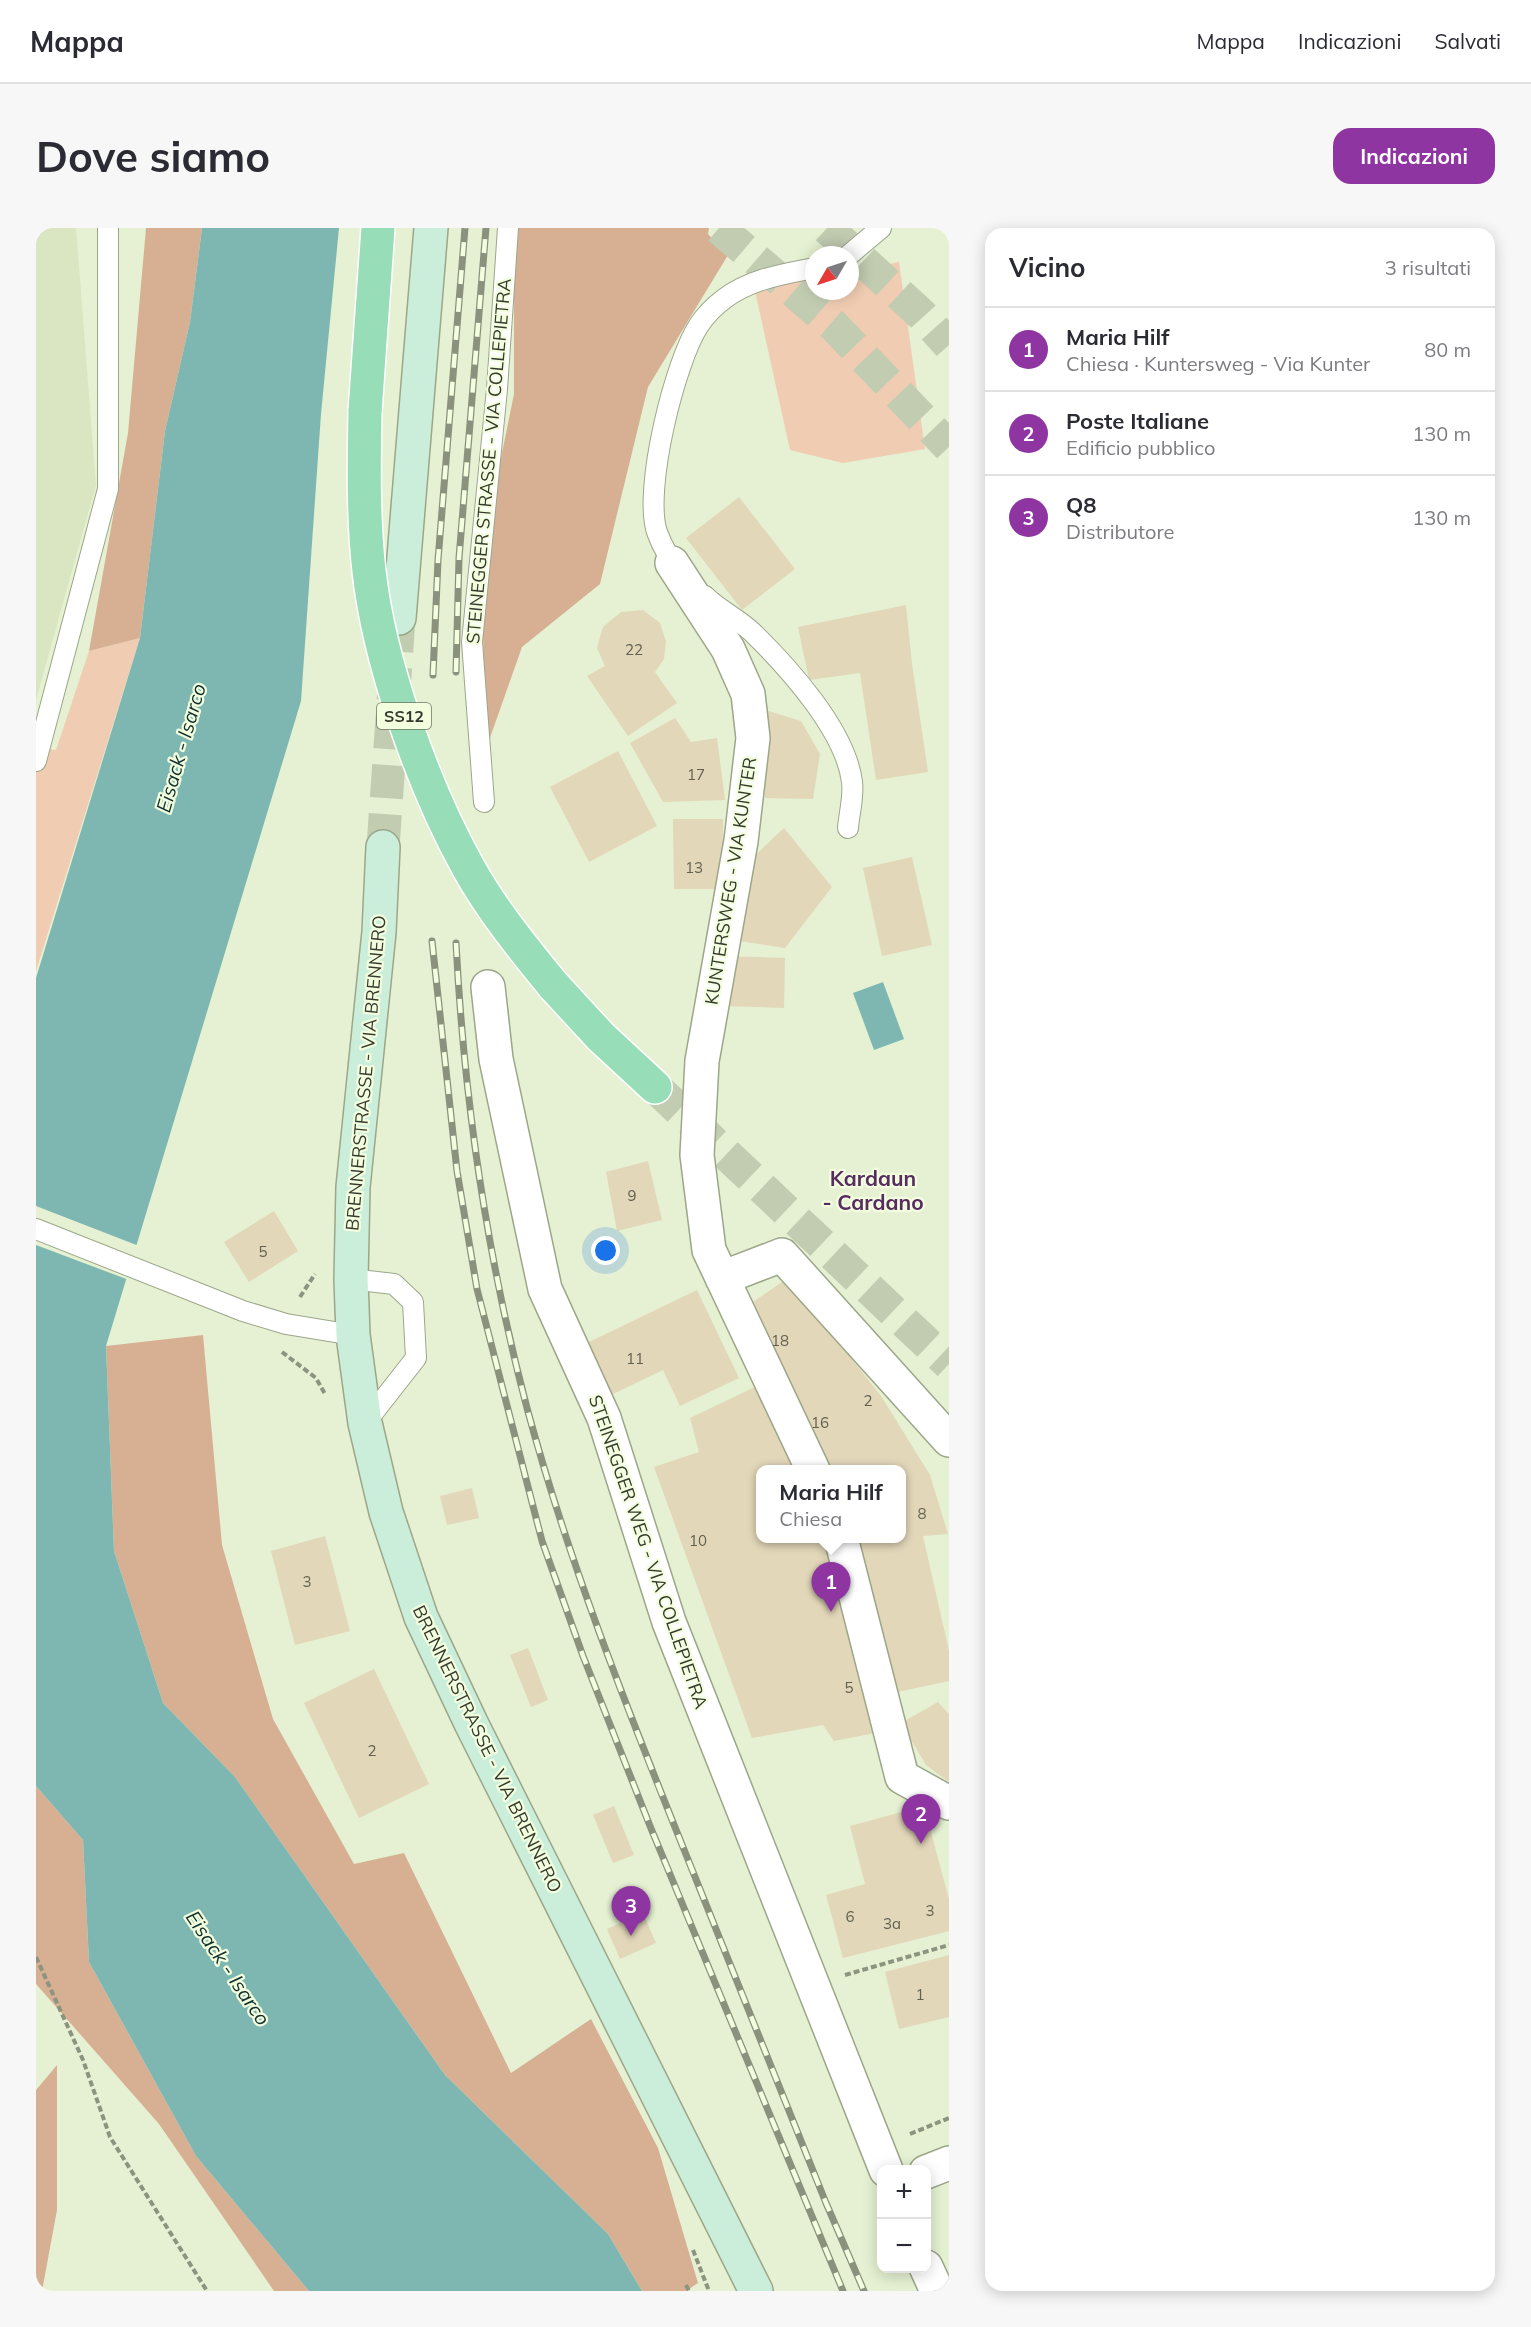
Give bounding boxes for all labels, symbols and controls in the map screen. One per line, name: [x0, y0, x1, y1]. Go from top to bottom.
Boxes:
text: Mappa: [30, 24, 124, 59]
text: Mappa: [1197, 28, 1265, 54]
text: Indicazioni: [1298, 28, 1401, 54]
text: Salvati: [1434, 28, 1501, 54]
button: Indicazioni: [1333, 128, 1495, 184]
text: Dove siamo: [36, 130, 270, 183]
north arrow: [805, 246, 859, 300]
text: Vicino: [1009, 251, 1086, 284]
text: 3 risultati: [1385, 255, 1471, 280]
street label: STEINEGGER STRASSE - VIA COLLEPIETRA: [461, 277, 516, 645]
text: Maria Hilf: [1066, 323, 1169, 351]
text: 1: [1023, 337, 1035, 362]
text: 80 m: [1424, 337, 1471, 362]
text: Chiesa · Kuntersweg - Via Kunter: [1066, 351, 1370, 376]
text: Poste Italiane: [1066, 407, 1209, 435]
text: 2: [1023, 421, 1035, 446]
text: 130 m: [1412, 421, 1471, 446]
text: Edificio pubblico: [1066, 435, 1215, 460]
text: Q8: [1066, 491, 1097, 519]
text: 3: [1023, 505, 1035, 530]
text: 130 m: [1412, 505, 1471, 530]
text: Distributore: [1066, 519, 1174, 544]
house number: 22: [625, 640, 643, 659]
water label: Eisack - Isarco: [150, 680, 211, 815]
road number: SS12: [377, 703, 431, 729]
street label: KUNTERSWEG - VIA KUNTER: [700, 755, 761, 1006]
house number: 17: [687, 765, 705, 784]
house number: 13: [685, 858, 703, 877]
street label: BRENNERSTRASSE - VIA BRENNERO: [340, 914, 391, 1232]
district label: Kardaun - Cardano: [822, 1165, 924, 1215]
house number: 9: [627, 1186, 637, 1205]
your location: [591, 1236, 620, 1265]
house number: 5: [258, 1242, 268, 1261]
house number: 18: [771, 1331, 789, 1350]
house number: 11: [626, 1349, 644, 1368]
house number: 2: [863, 1391, 873, 1410]
street label: STEINEGGER WEG - VIA COLLEPIETRA: [584, 1392, 713, 1712]
house number: 16: [811, 1413, 829, 1432]
popup: [756, 1465, 906, 1543]
text: Maria Hilf: [779, 1478, 883, 1506]
house number: 8: [917, 1504, 927, 1523]
text: Chiesa: [779, 1506, 842, 1531]
house number: 10: [689, 1531, 707, 1550]
pin: 1: [812, 1562, 850, 1612]
house number: 3: [302, 1572, 312, 1591]
street label: BRENNERSTRASSE - VIA BRENNERO: [408, 1601, 567, 1896]
house number: 5: [844, 1678, 854, 1697]
house number: 2: [367, 1741, 377, 1760]
pin: 2: [902, 1794, 940, 1844]
pin: 3: [612, 1886, 650, 1936]
house number: 3: [925, 1901, 935, 1920]
water label: Eisack - Isarco: [181, 1906, 276, 2030]
house number: 6: [845, 1907, 855, 1926]
house number: 3a: [883, 1914, 901, 1933]
house number: 1: [915, 1985, 925, 2004]
map controls: [877, 2165, 931, 2273]
button: +: [877, 2165, 931, 2219]
button: −: [877, 2219, 931, 2273]

